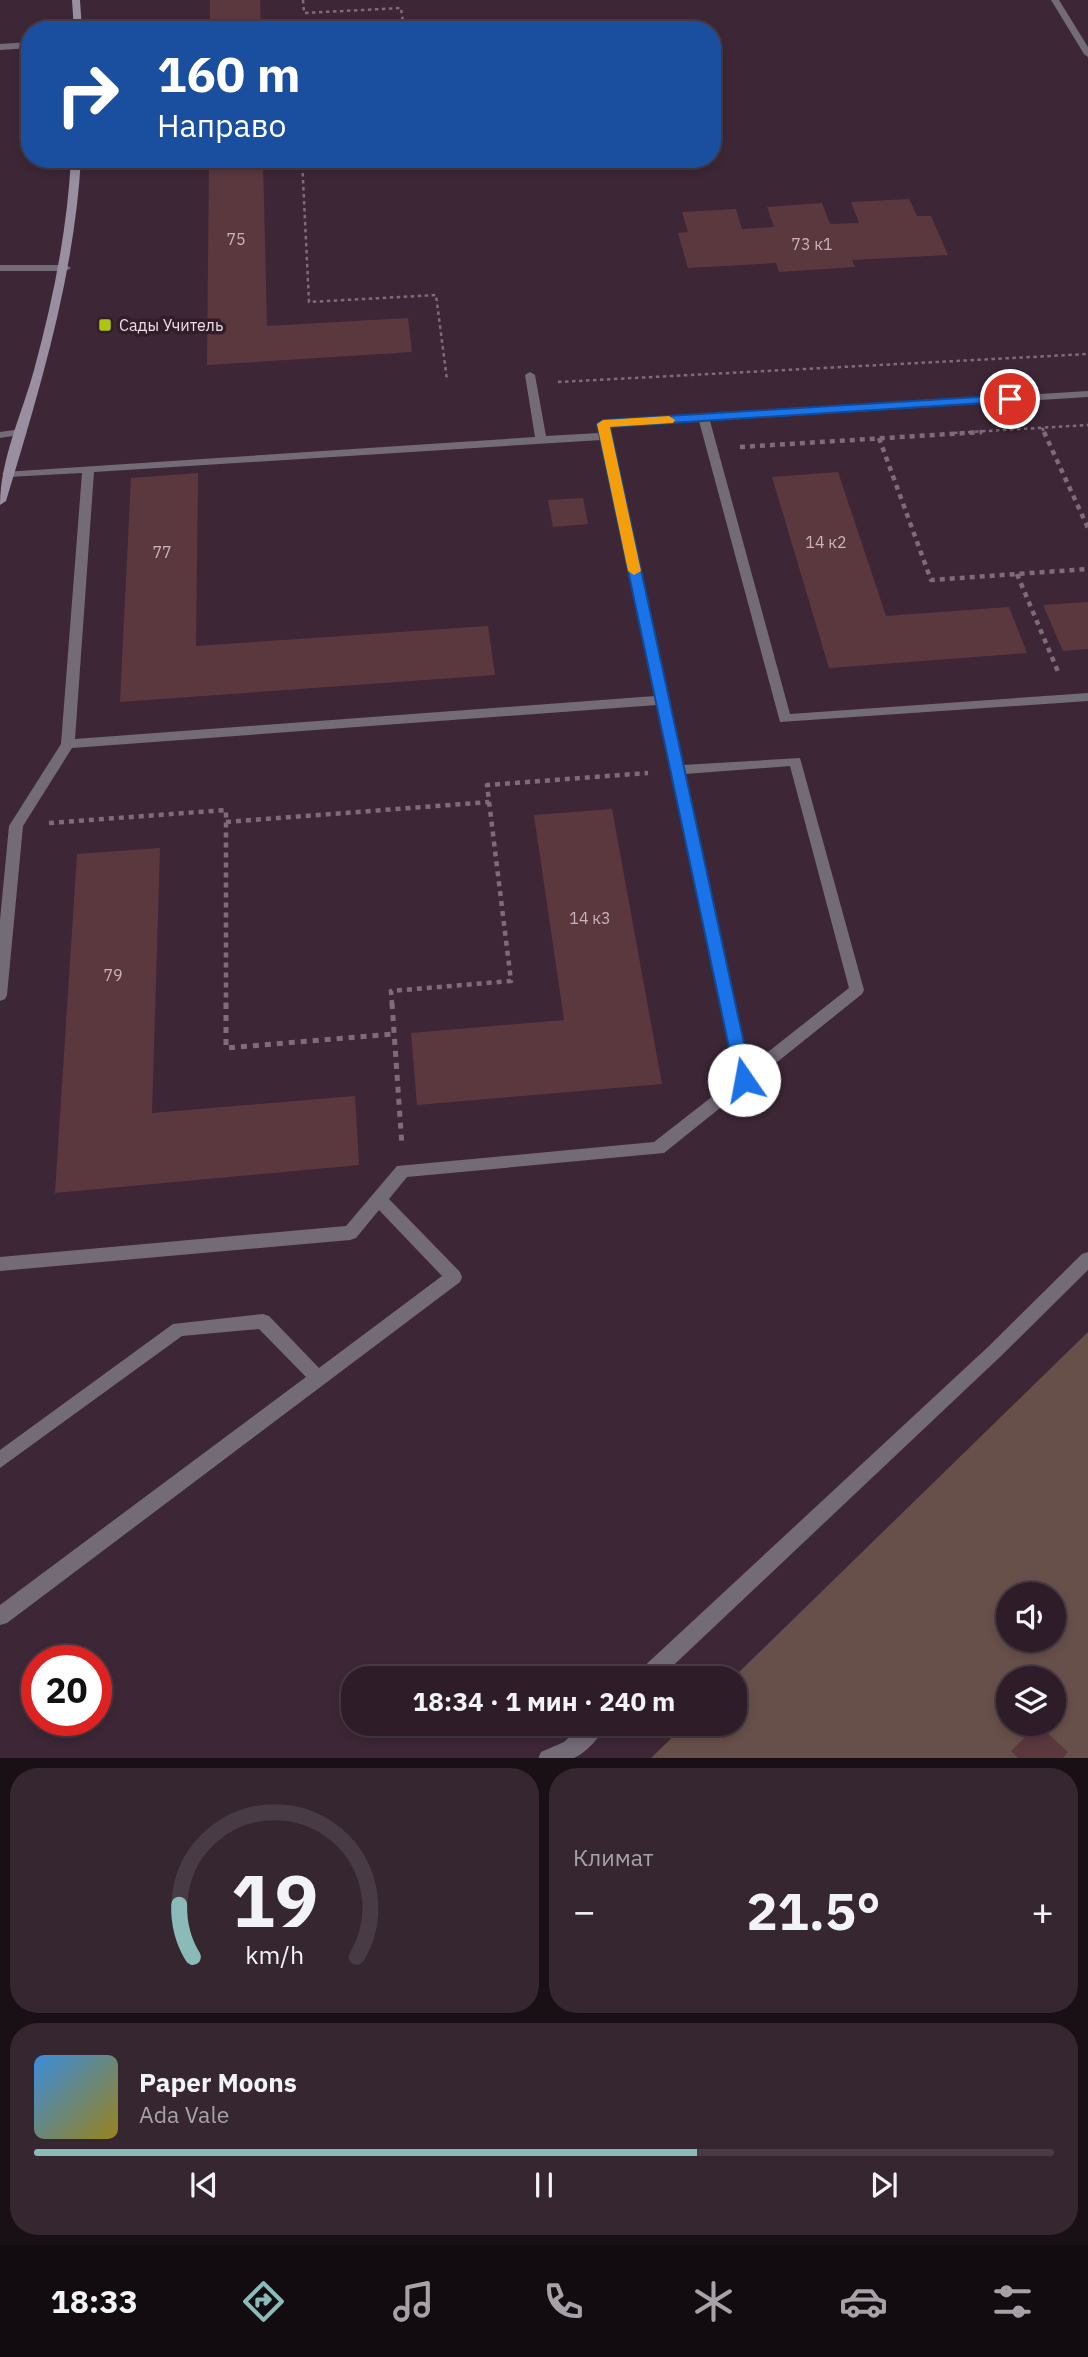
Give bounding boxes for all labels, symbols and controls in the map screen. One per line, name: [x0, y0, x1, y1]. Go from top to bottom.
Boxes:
text: 160 m: [157, 42, 301, 105]
icon: right: [42, 49, 133, 140]
text: Направо: [157, 104, 286, 146]
house number: 75: [226, 229, 246, 249]
house number: 73 к1: [791, 234, 833, 254]
place label: Сады Учитель: [119, 315, 223, 335]
marker: Сады Учитель: [97, 317, 113, 333]
pin: [980, 369, 1040, 429]
icon: arrive: [991, 380, 1029, 418]
house number: 14 к2: [805, 532, 847, 552]
house number: 77: [152, 542, 172, 562]
house number: 14 к3: [569, 908, 611, 928]
house number: 79: [103, 965, 123, 985]
position arrow: [707, 1043, 781, 1117]
map controls: [996, 1582, 1066, 1736]
button: sound: [996, 1582, 1066, 1652]
speed limit sign: 20: [21, 1645, 112, 1736]
button: layers: [996, 1666, 1066, 1736]
text: 18:34 · 1 мин · 240 m: [413, 1684, 675, 1718]
text: Климат: [573, 1842, 654, 1872]
text: 19: [231, 1852, 318, 1947]
text: 21.5°: [746, 1877, 881, 1944]
text: −: [573, 1886, 596, 1935]
text: +: [1031, 1886, 1054, 1935]
text: km/h: [245, 1937, 304, 1970]
text: Paper Moons: [139, 2065, 297, 2099]
text: Ada Vale: [139, 2099, 229, 2129]
icon: previous: [185, 2166, 223, 2204]
icon: pause: [525, 2166, 563, 2204]
icon: next: [865, 2166, 903, 2204]
icon: directions: [239, 2277, 288, 2326]
icon: music: [389, 2277, 438, 2326]
icon: phone: [539, 2277, 588, 2326]
icon: climate: [689, 2277, 738, 2326]
icon: car: [839, 2277, 888, 2326]
icon: filters: [988, 2277, 1037, 2326]
text: 18:33: [50, 2280, 138, 2322]

